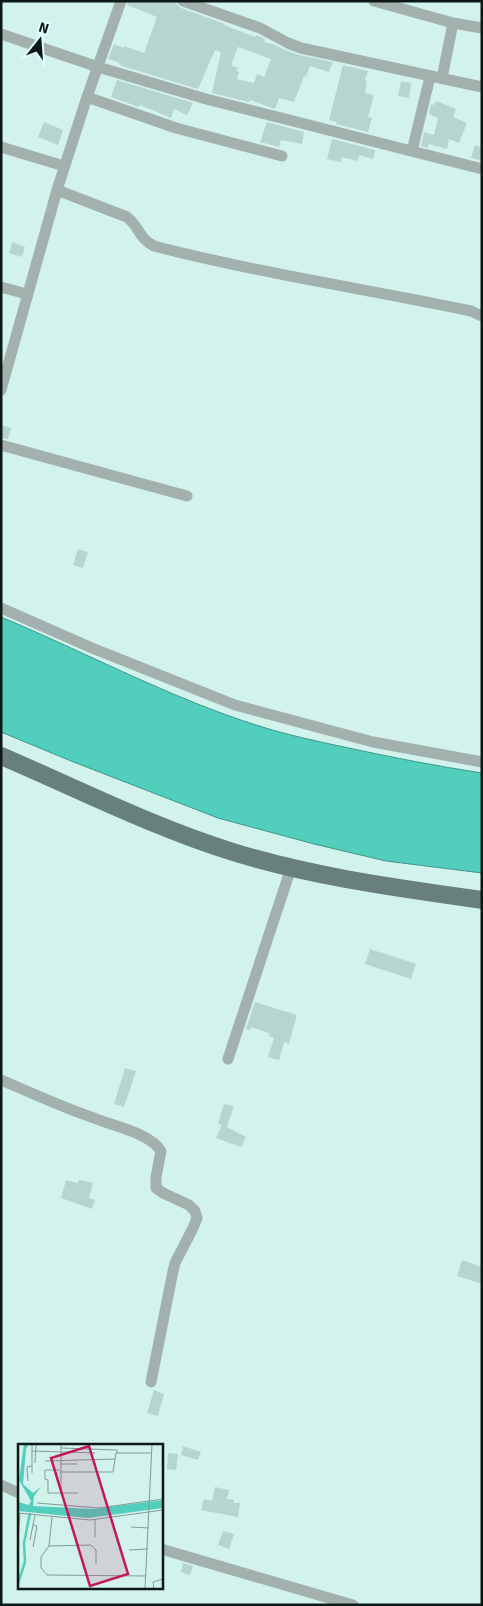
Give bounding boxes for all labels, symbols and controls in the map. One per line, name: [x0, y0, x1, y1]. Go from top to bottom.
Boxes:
north arrow: [15, 15, 65, 65]
text: N: [37, 18, 51, 38]
inset map: [18, 1444, 162, 1588]

